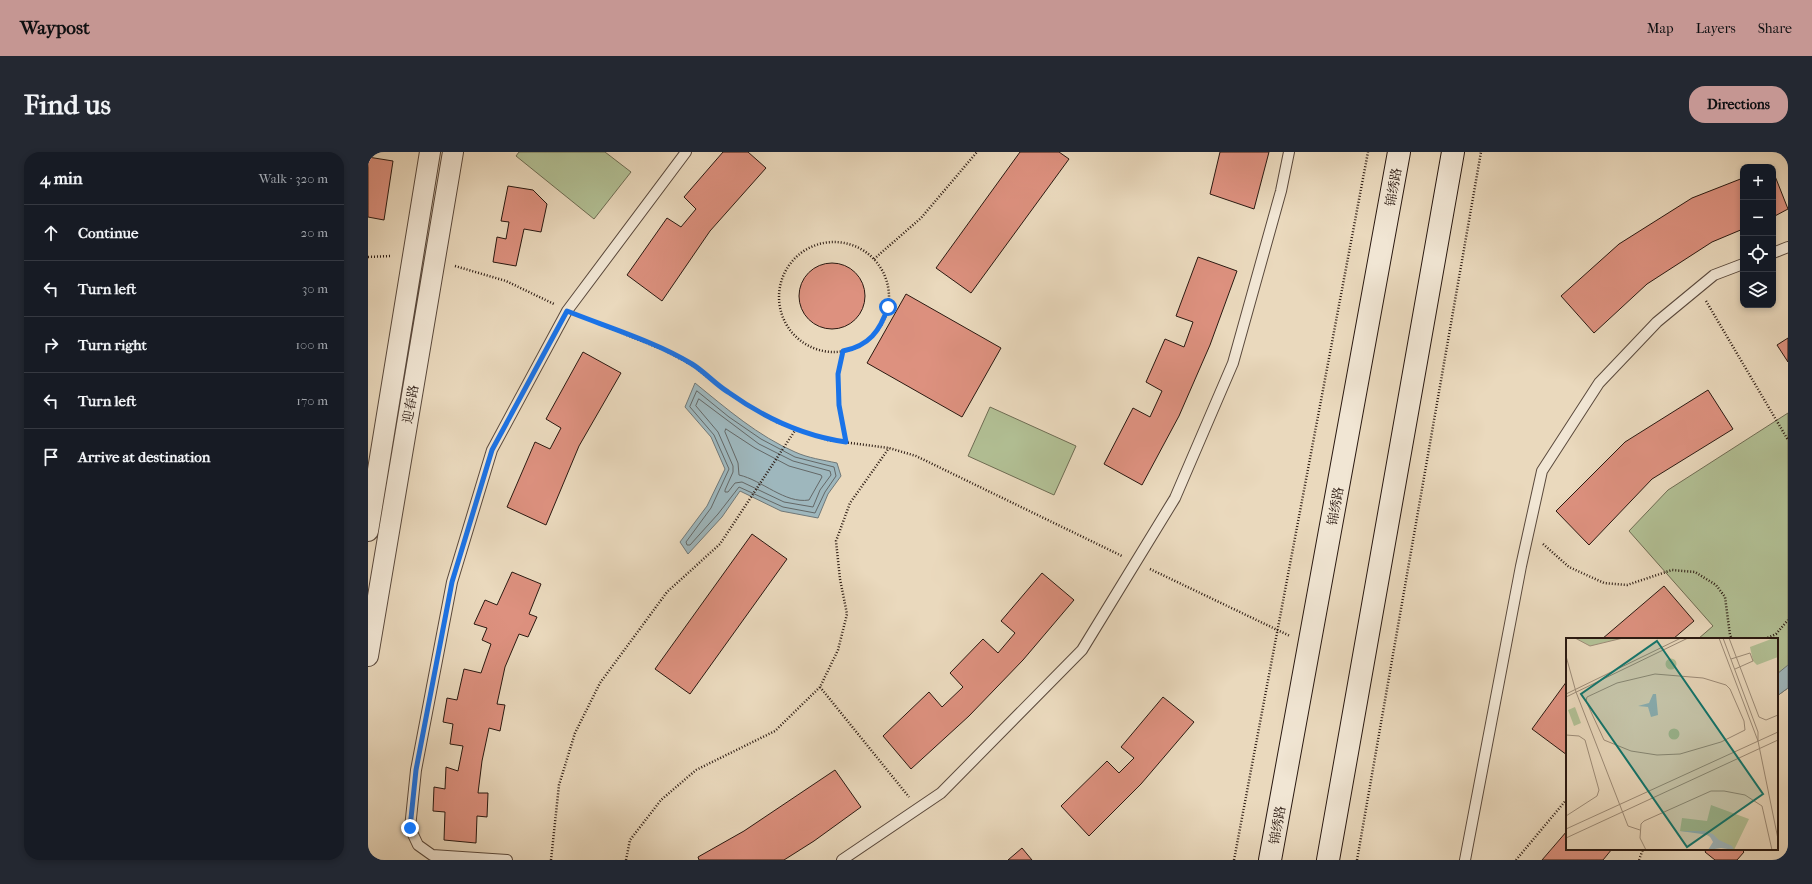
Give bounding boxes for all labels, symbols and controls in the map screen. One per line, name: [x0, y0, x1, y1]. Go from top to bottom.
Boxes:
text: Waypost: [20, 17, 90, 39]
text: Map: [1647, 20, 1674, 37]
text: Layers: [1696, 20, 1736, 37]
text: Share: [1758, 20, 1792, 37]
button: Directions: [1689, 86, 1788, 123]
text: Find us: [24, 88, 111, 121]
map controls: [1740, 164, 1776, 308]
button: +: [1740, 164, 1776, 200]
street label: 锦绣路: [1383, 167, 1404, 208]
text: 4 min: [40, 168, 83, 188]
text: Walk · 320 m: [259, 171, 328, 186]
button: −: [1740, 200, 1776, 236]
icon: ahead: [40, 222, 62, 244]
text: Continue: [78, 224, 138, 242]
text: 20 m: [301, 225, 328, 240]
button: locate: [1740, 236, 1776, 272]
button: layers: [1740, 272, 1776, 308]
icon: left: [40, 278, 62, 300]
text: Turn left: [78, 280, 136, 298]
text: 30 m: [302, 281, 328, 296]
route start: [879, 298, 897, 316]
icon: right: [40, 334, 62, 356]
text: Turn right: [78, 336, 147, 354]
text: 100 m: [295, 337, 328, 352]
street label: 迎春路: [400, 384, 421, 425]
icon: left: [40, 390, 62, 412]
text: Turn left: [78, 392, 136, 410]
text: 170 m: [296, 393, 328, 408]
icon: arrive: [40, 446, 62, 468]
text: Arrive at destination: [78, 448, 210, 466]
street label: 锦绣路: [1325, 486, 1346, 527]
inset map: [1566, 638, 1778, 850]
street label: 锦绣路: [1267, 805, 1288, 846]
route end: [401, 819, 419, 837]

